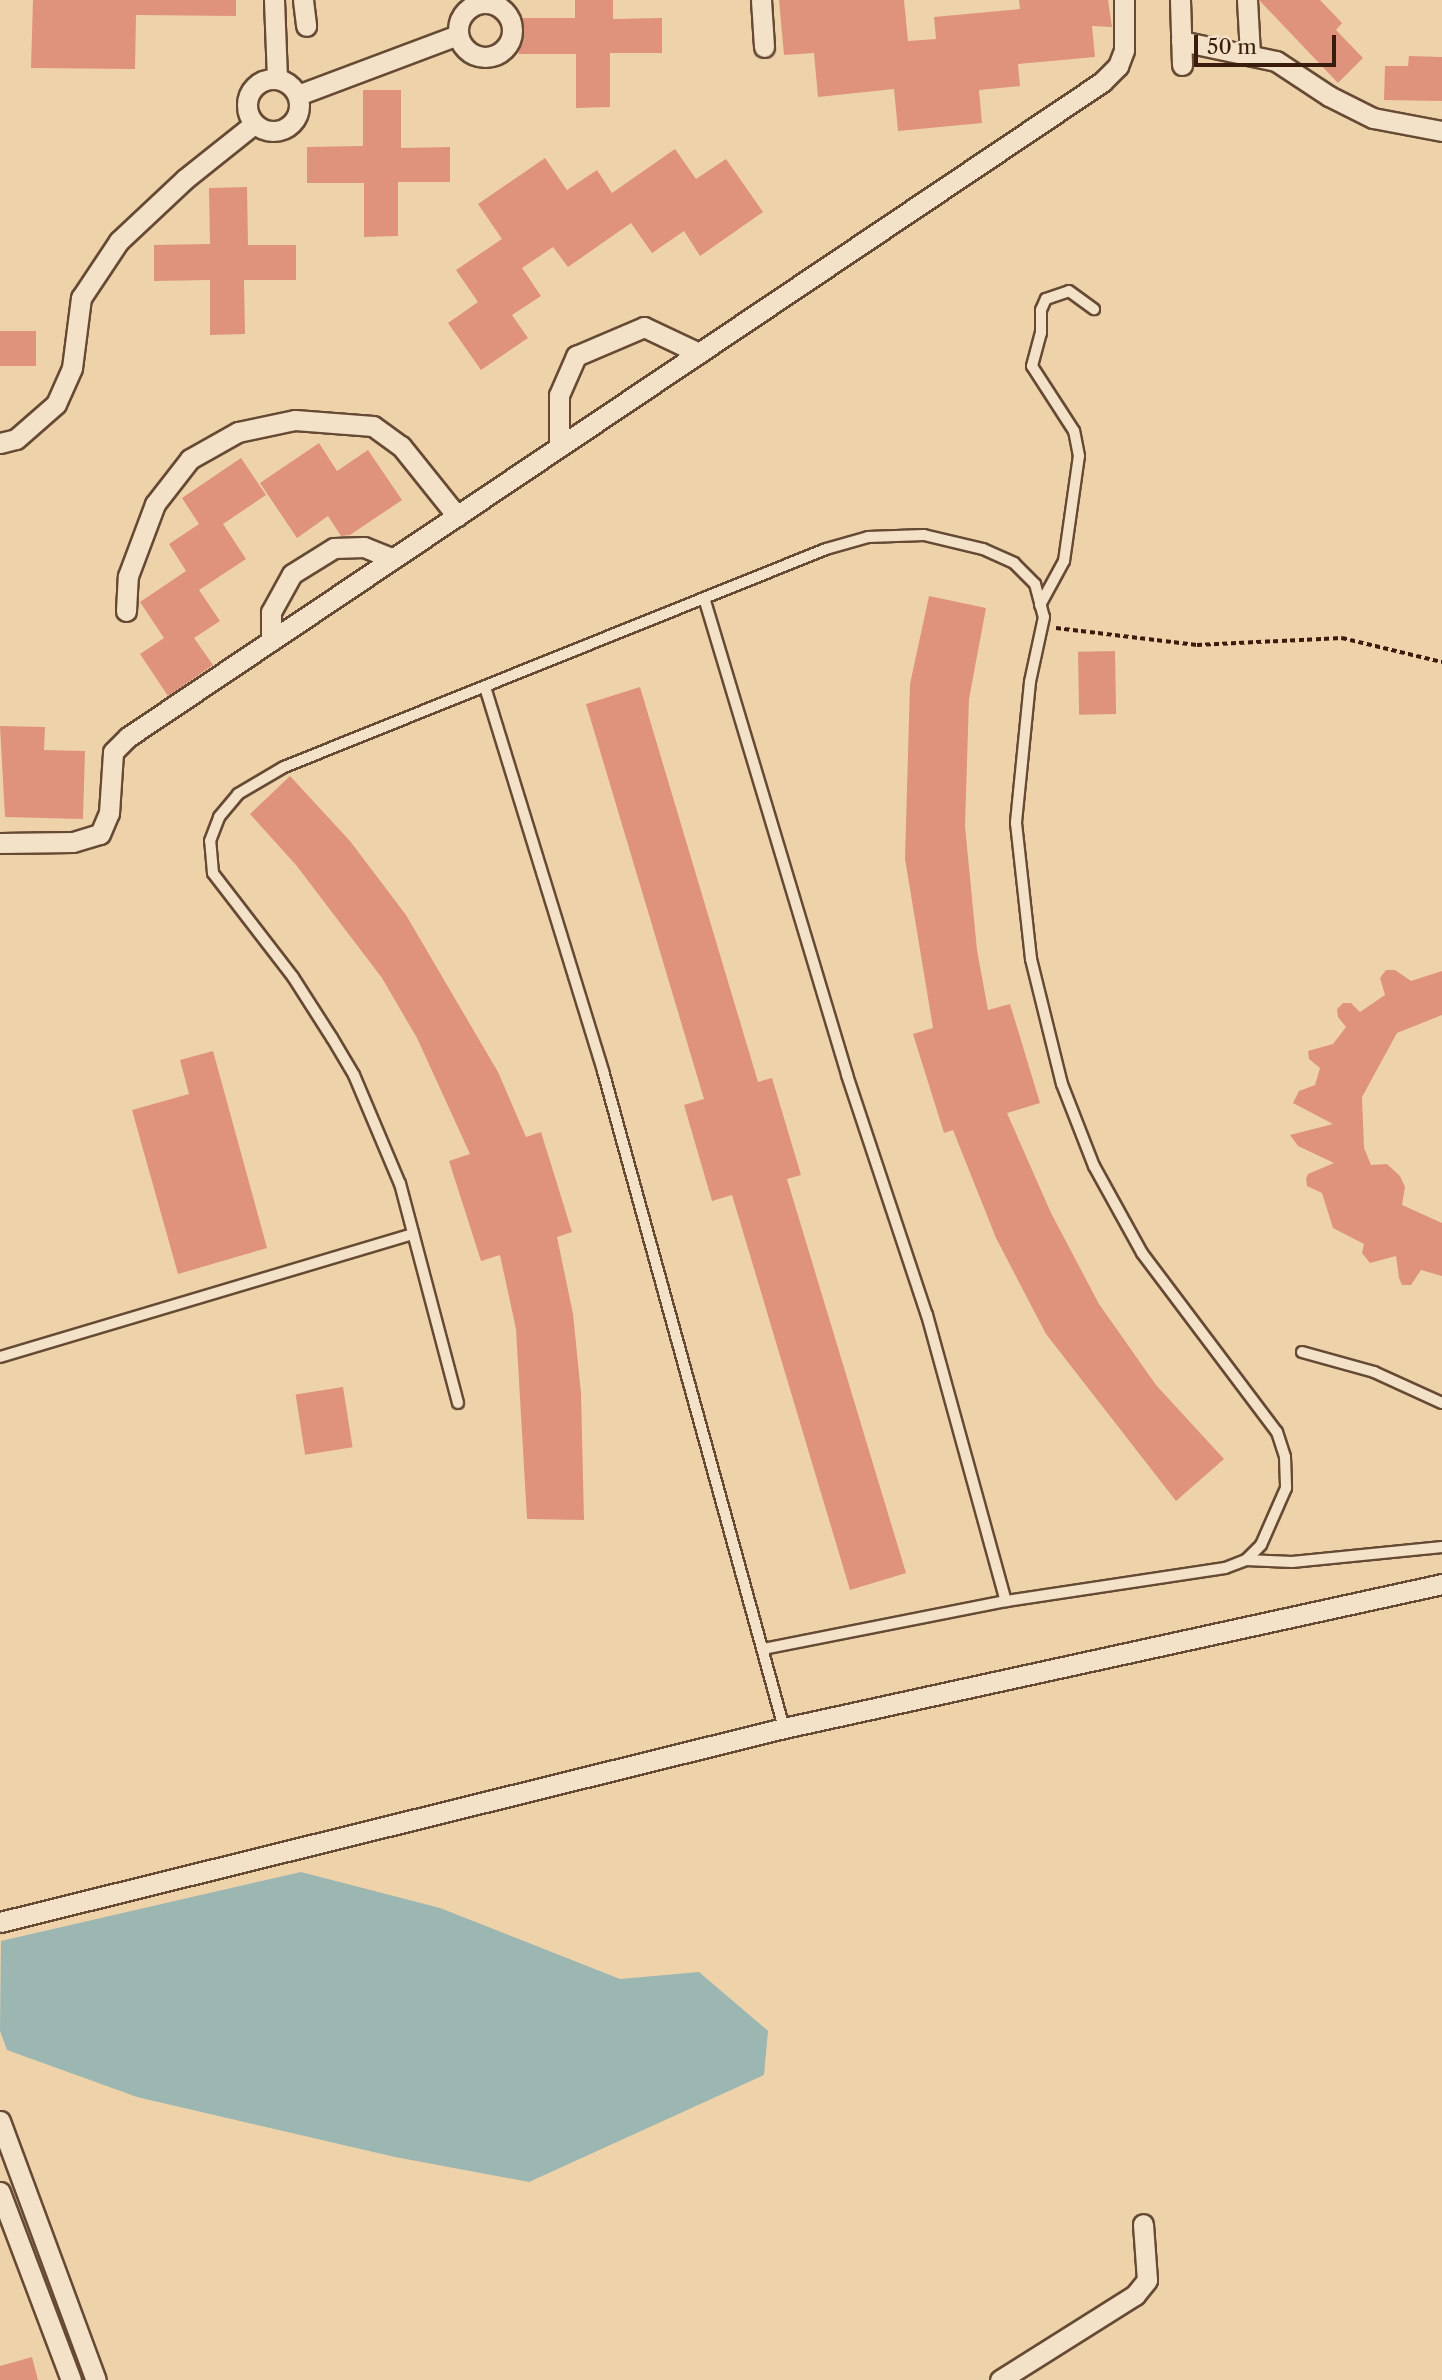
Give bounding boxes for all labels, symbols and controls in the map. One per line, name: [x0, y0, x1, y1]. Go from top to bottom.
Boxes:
scale bar: [1197, 21, 1339, 65]
text: 50 m: [1207, 34, 1257, 59]

